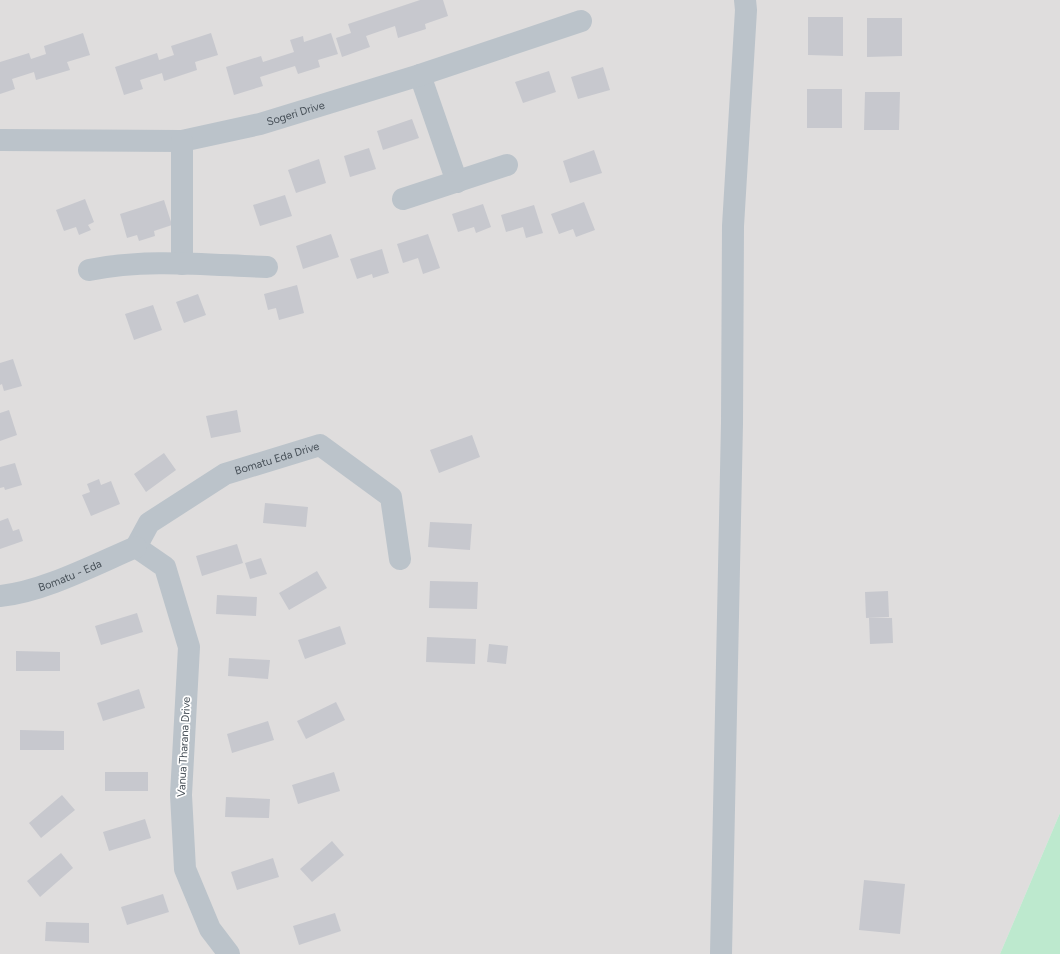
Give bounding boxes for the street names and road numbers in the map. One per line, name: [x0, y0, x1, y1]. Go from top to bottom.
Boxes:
street label: Sogeri Drive: [265, 98, 326, 128]
street label: Bomatu Eda Drive: [233, 439, 321, 477]
street label: Bomatu - Eda: [36, 557, 103, 594]
street label: Vanua Tharana Drive: [175, 697, 193, 797]

